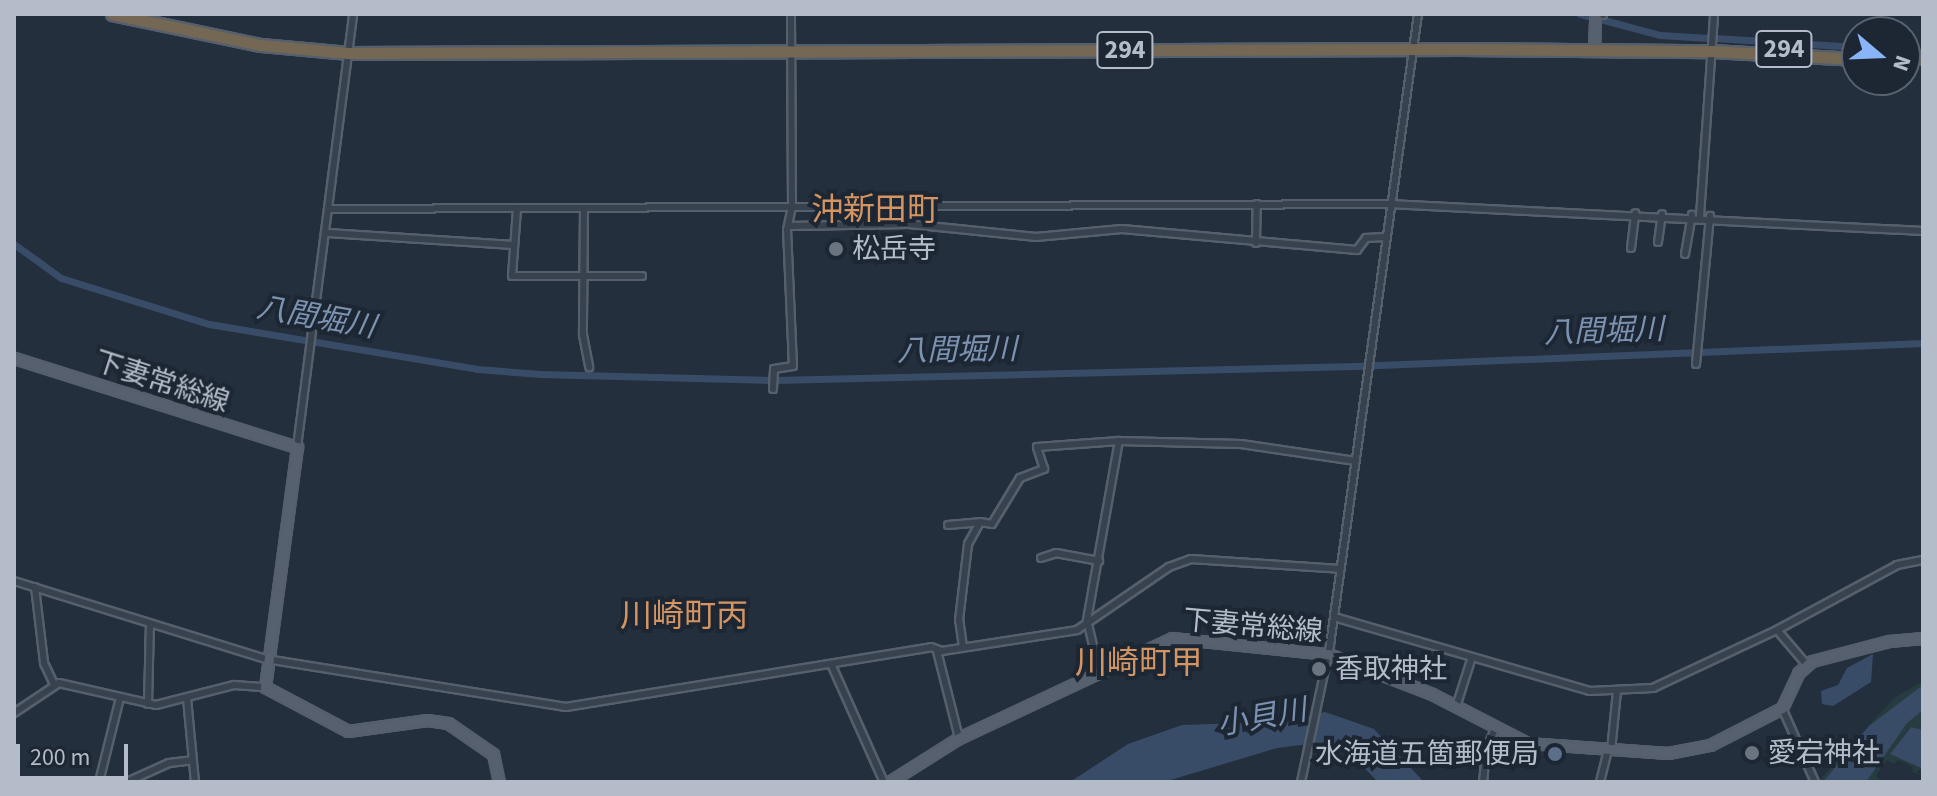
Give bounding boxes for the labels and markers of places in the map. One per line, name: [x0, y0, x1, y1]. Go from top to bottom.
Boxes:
place label: 松岳寺: [852, 232, 936, 266]
marker: 松岳寺: [827, 240, 845, 258]
place label: 香取神社: [1335, 652, 1447, 686]
marker: 香取神社: [1310, 660, 1328, 678]
place label: 愛宕神社: [1768, 736, 1880, 770]
place label: 水海道五箇郵便局: [1315, 737, 1539, 771]
marker: 愛宕神社: [1743, 744, 1761, 762]
marker: 水海道五箇郵便局: [1546, 745, 1564, 763]

